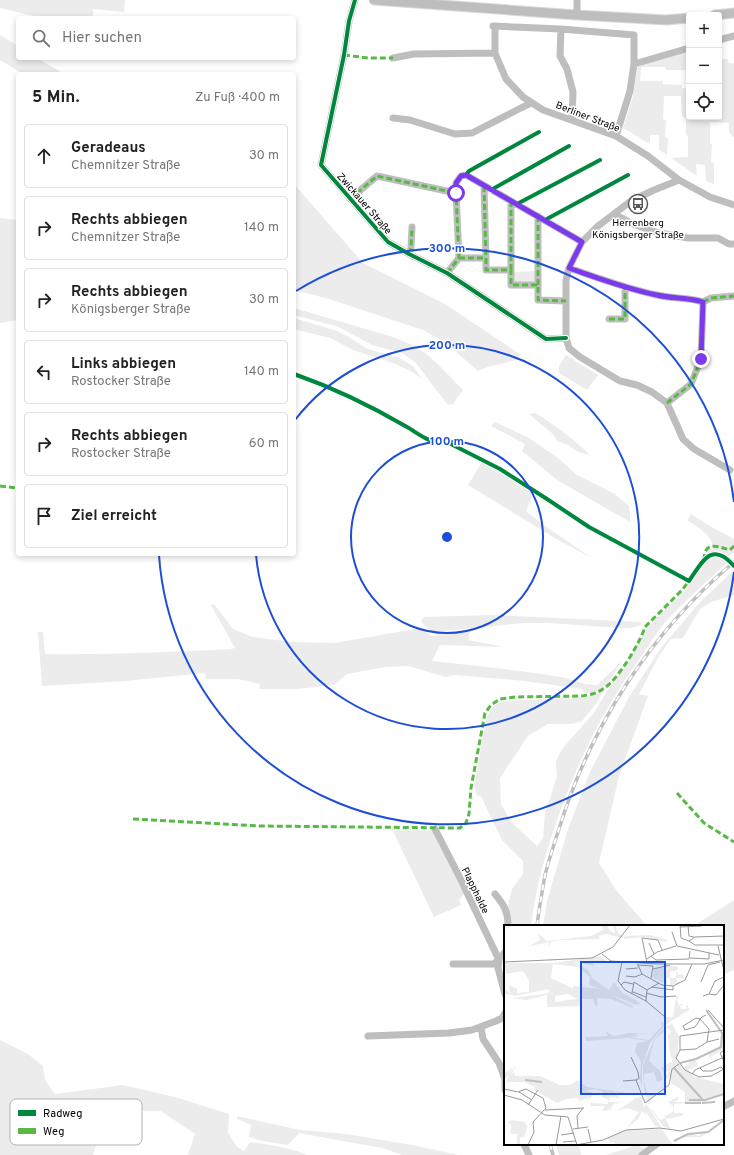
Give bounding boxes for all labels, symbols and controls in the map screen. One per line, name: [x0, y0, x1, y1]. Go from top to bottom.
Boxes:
map controls: [686, 12, 722, 120]
button: +: [686, 12, 722, 48]
search box: [16, 16, 296, 60]
icon: search: [30, 27, 52, 49]
text: Hier suchen: [62, 29, 142, 48]
button: −: [686, 48, 722, 84]
button: locate: [686, 84, 722, 120]
text: 5 Min.: [32, 87, 80, 109]
text: Zu Fuß · 400 m: [195, 90, 280, 106]
street label: Berliner Straße: [554, 99, 621, 136]
text: Geradeaus: [71, 139, 146, 158]
icon: ahead: [33, 145, 55, 167]
text: 30 m: [249, 148, 279, 164]
text: Chemnitzer Straße: [71, 158, 180, 174]
street label: Zwickauer Straße: [334, 171, 394, 237]
route start: [447, 184, 465, 202]
bus stop icon: Herrenberg Königsberger Straße: [627, 193, 649, 215]
text: Rechts abbiegen: [71, 211, 188, 230]
icon: right: [33, 217, 55, 239]
place label: Herrenberg Königsberger Straße: [592, 217, 684, 242]
text: 140 m: [244, 220, 279, 236]
text: Chemnitzer Straße: [71, 230, 180, 246]
text: 300 m: [429, 241, 465, 257]
text: Rechts abbiegen: [71, 283, 188, 302]
icon: right: [33, 289, 55, 311]
text: 30 m: [249, 292, 279, 308]
text: Königsberger Straße: [71, 302, 190, 318]
text: 200 m: [429, 338, 465, 354]
route end: [692, 350, 710, 368]
text: Links abbiegen: [71, 355, 176, 374]
icon: left: [33, 361, 55, 383]
text: 140 m: [244, 364, 279, 380]
text: Rostocker Straße: [71, 374, 171, 390]
text: Rechts abbiegen: [71, 427, 188, 446]
icon: right: [33, 433, 55, 455]
text: 100 m: [430, 434, 464, 450]
text: 60 m: [249, 436, 279, 452]
text: Rostocker Straße: [71, 446, 171, 462]
icon: arrive: [33, 505, 55, 527]
text: Ziel erreicht: [71, 507, 157, 526]
centre of rings: [440, 530, 454, 544]
street label: Plapphalde: [458, 865, 491, 916]
inset map: [504, 925, 724, 1145]
legend: [10, 1099, 142, 1145]
text: Radweg: [43, 1107, 82, 1121]
text: Weg: [43, 1125, 64, 1139]

